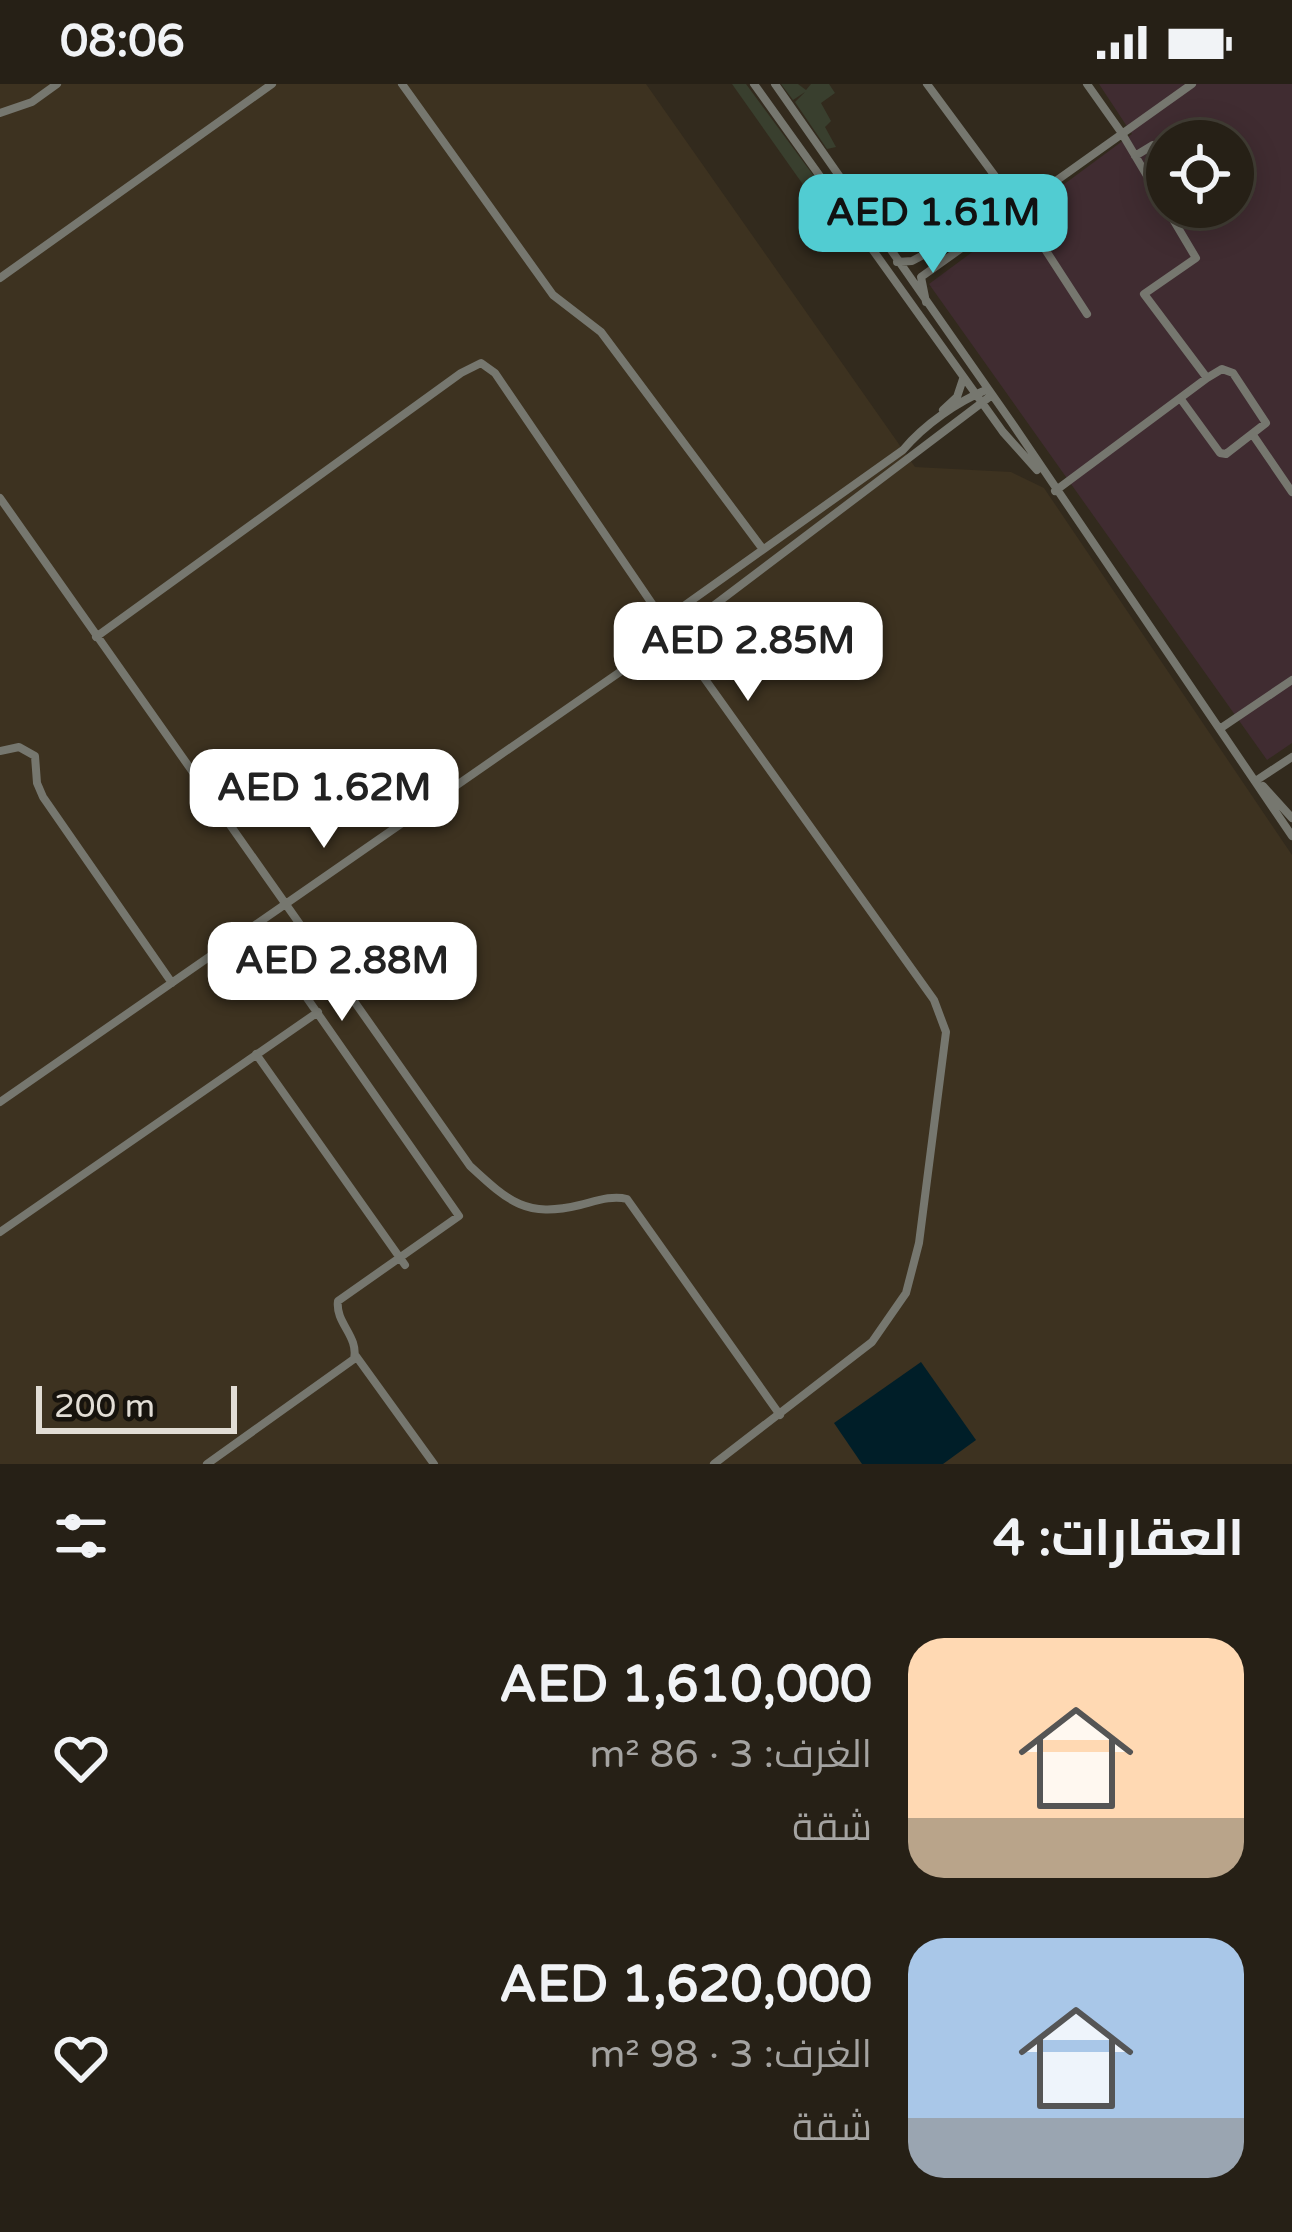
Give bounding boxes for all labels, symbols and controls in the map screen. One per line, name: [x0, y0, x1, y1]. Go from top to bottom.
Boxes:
text: 08:06: [60, 15, 185, 69]
map controls: [1146, 120, 1254, 228]
button: locate: [1146, 120, 1254, 228]
pin: AED 1.61M: [796, 174, 1070, 276]
text: AED 1.61M: [826, 189, 1040, 236]
pin: AED 2.85M: [611, 602, 885, 704]
text: AED 2.85M: [641, 617, 855, 664]
pin: AED 1.62M: [187, 749, 461, 851]
text: AED 1.62M: [217, 764, 431, 811]
pin: AED 2.88M: [205, 922, 479, 1024]
text: AED 2.88M: [235, 937, 449, 984]
scale bar: [36, 1380, 237, 1433]
text: 200 m: [54, 1387, 155, 1426]
icon: filters: [48, 1503, 114, 1569]
text: العقارات: 4: [993, 1508, 1244, 1570]
text: AED 1,610,000: [499, 1654, 872, 1716]
icon: home: [1004, 1686, 1148, 1830]
icon: heart: [48, 1725, 114, 1791]
text: الغرف: 3 · 86 m²: [589, 1731, 872, 1778]
text: شقة: [792, 1804, 872, 1851]
text: AED 1,620,000: [499, 1954, 872, 2016]
icon: home: [1004, 1986, 1148, 2130]
icon: heart: [48, 2025, 114, 2091]
text: الغرف: 3 · 98 m²: [589, 2031, 872, 2078]
text: شقة: [792, 2104, 872, 2151]

